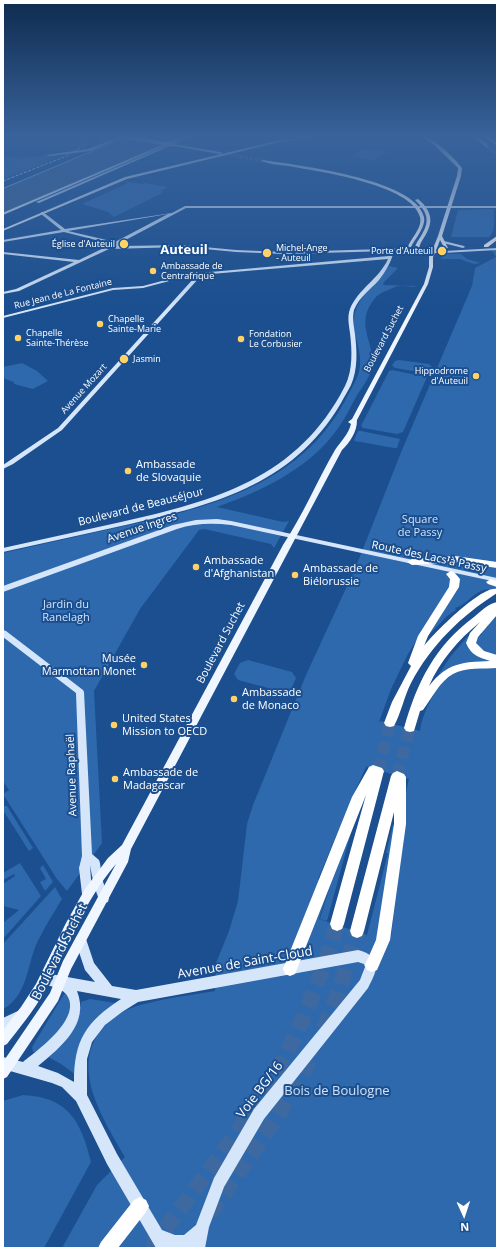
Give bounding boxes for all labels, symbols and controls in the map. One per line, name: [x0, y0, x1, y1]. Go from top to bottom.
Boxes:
marker: Église d'Auteuil: [118, 238, 130, 250]
place label: Église d'Auteuil: [52, 239, 115, 249]
district label: Auteuil: [160, 242, 208, 258]
place label: Michel-Ange - Auteuil: [276, 243, 328, 264]
marker: Porte d'Auteuil: [436, 245, 448, 257]
place label: Porte d'Auteuil: [371, 246, 433, 256]
marker: Michel-Ange - Auteuil: [261, 247, 273, 259]
place label: Ambassade de Centrafrique: [161, 261, 223, 282]
marker: Ambassade de Centrafrique: [148, 266, 158, 276]
street label: Rue Jean de La Fontaine: [13, 277, 113, 311]
street label: Boulevard Suchet: [362, 304, 406, 374]
place label: Chapelle Sainte-Marie: [108, 314, 161, 335]
marker: Chapelle Sainte-Marie: [95, 319, 105, 329]
place label: Chapelle Sainte-Thérèse: [26, 328, 88, 349]
place label: Fondation Le Corbusier: [249, 329, 302, 350]
marker: Chapelle Sainte-Thérèse: [13, 333, 23, 343]
marker: Fondation Le Corbusier: [236, 334, 246, 344]
marker: Jasmin: [118, 353, 130, 365]
place label: Jasmin: [133, 354, 161, 364]
street label: Avenue Mozart: [59, 362, 109, 416]
place label: Hippodrome d'Auteuil: [415, 366, 468, 387]
marker: Hippodrome d'Auteuil: [471, 371, 481, 381]
place label: Ambassade de Slovaquie: [136, 458, 201, 484]
marker: Ambassade de Slovaquie: [123, 466, 133, 476]
street label: Boulevard de Beauséjour: [77, 485, 205, 529]
street label: Avenue Ingres: [105, 510, 179, 546]
park label: Square de Passy: [398, 513, 442, 539]
street label: Route des Lacs à Passy: [370, 538, 488, 576]
place label: Ambassade d'Afghanistan: [204, 554, 274, 580]
marker: Ambassade d'Afghanistan: [191, 562, 201, 572]
place label: Ambassade de Biélorussie: [303, 562, 378, 588]
marker: Ambassade de Biélorussie: [290, 570, 300, 580]
park label: Jardin du Ranelagh: [42, 598, 90, 624]
street label: Boulevard Suchet: [194, 600, 248, 686]
place label: Musée Marmottan Monet: [42, 652, 136, 678]
marker: Musée Marmottan Monet: [139, 660, 149, 670]
place label: Ambassade de Monaco: [242, 686, 301, 712]
marker: Ambassade de Monaco: [229, 694, 239, 704]
place label: United States Mission to OECD: [122, 712, 207, 738]
marker: United States Mission to OECD: [109, 720, 119, 730]
street label: Avenue Raphaël: [64, 733, 80, 817]
place label: Ambassade de Madagascar: [123, 766, 198, 792]
marker: Ambassade de Madagascar: [110, 774, 120, 784]
street label: Boulevard Suchet: [29, 901, 91, 1003]
street label: Avenue de Saint-Cloud: [176, 943, 314, 983]
street label: Voie BG/16: [234, 1059, 286, 1121]
park label: Bois de Boulogne: [284, 1083, 390, 1099]
north arrow: [444, 1195, 484, 1235]
text: N: [460, 1220, 470, 1235]

